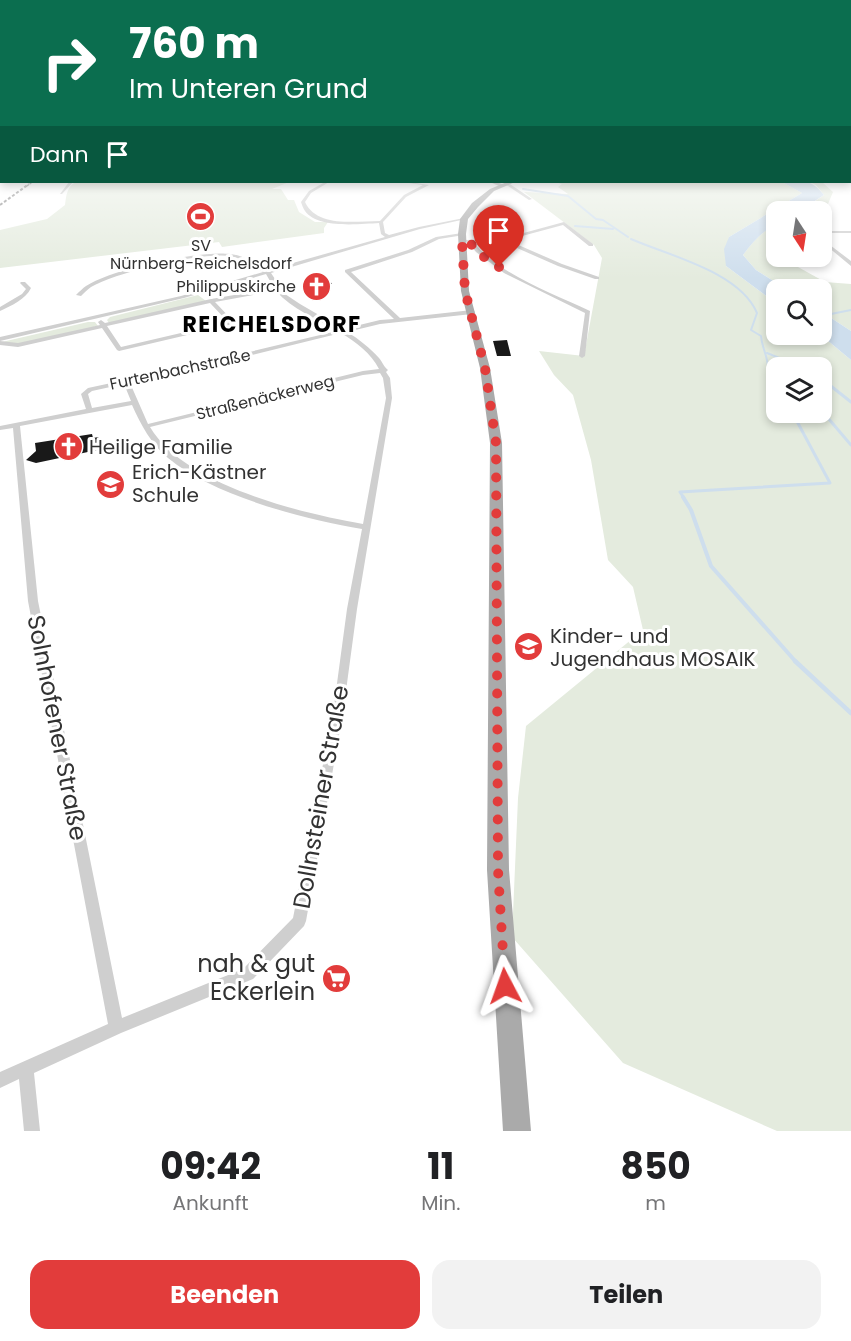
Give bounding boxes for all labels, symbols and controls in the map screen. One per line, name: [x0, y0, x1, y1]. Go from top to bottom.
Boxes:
text: 760 m: [129, 14, 259, 73]
icon: right: [30, 24, 108, 102]
text: Im Unteren Grund: [129, 70, 368, 107]
icon: arrive: [101, 138, 134, 171]
text: Dann: [30, 139, 89, 170]
sports icon: SV Nürnberg-Reichelsdorf: [185, 201, 217, 233]
north arrow: [766, 201, 832, 267]
map controls: [766, 201, 832, 423]
pin: [473, 205, 524, 267]
icon: arrive: [482, 214, 515, 247]
place label: SV Nürnberg-Reichelsdorf: [110, 234, 292, 275]
church icon: Philippuskirche: [301, 270, 333, 302]
place label: Philippuskirche: [176, 275, 296, 298]
button: search: [766, 279, 832, 345]
district label: REICHELSDORF: [182, 309, 362, 340]
street label: Furtenbachstraße: [107, 343, 253, 396]
button: layers: [766, 357, 832, 423]
street label: Straßenäckerweg: [194, 369, 337, 426]
church icon: Heilige Familie: [52, 431, 84, 463]
place label: Heilige Familie: [89, 433, 233, 461]
place label: Erich-Kästner Schule: [132, 458, 266, 509]
school or university icon: Erich-Kästner Schule: [95, 468, 127, 500]
street label: Solnhofener Straße: [19, 612, 96, 843]
place label: Kinder- und Jugendhaus MOSAIK: [550, 622, 756, 673]
school or university icon: Kinder- und Jugendhaus MOSAIK: [513, 631, 545, 663]
street label: Dollnsteiner Straße: [285, 683, 356, 911]
place label: nah & gut Eckerlein: [197, 947, 315, 1008]
position arrow: [473, 954, 537, 1018]
supermarket icon: nah & gut Eckerlein: [320, 962, 352, 994]
text: 09:42: [160, 1141, 261, 1192]
text: 11: [427, 1141, 454, 1192]
text: 850: [621, 1141, 691, 1192]
text: Ankunft: [173, 1189, 249, 1217]
text: Min.: [421, 1189, 460, 1217]
text: m: [645, 1189, 666, 1217]
button: Beenden: [30, 1260, 420, 1329]
button: Teilen: [432, 1260, 821, 1329]

